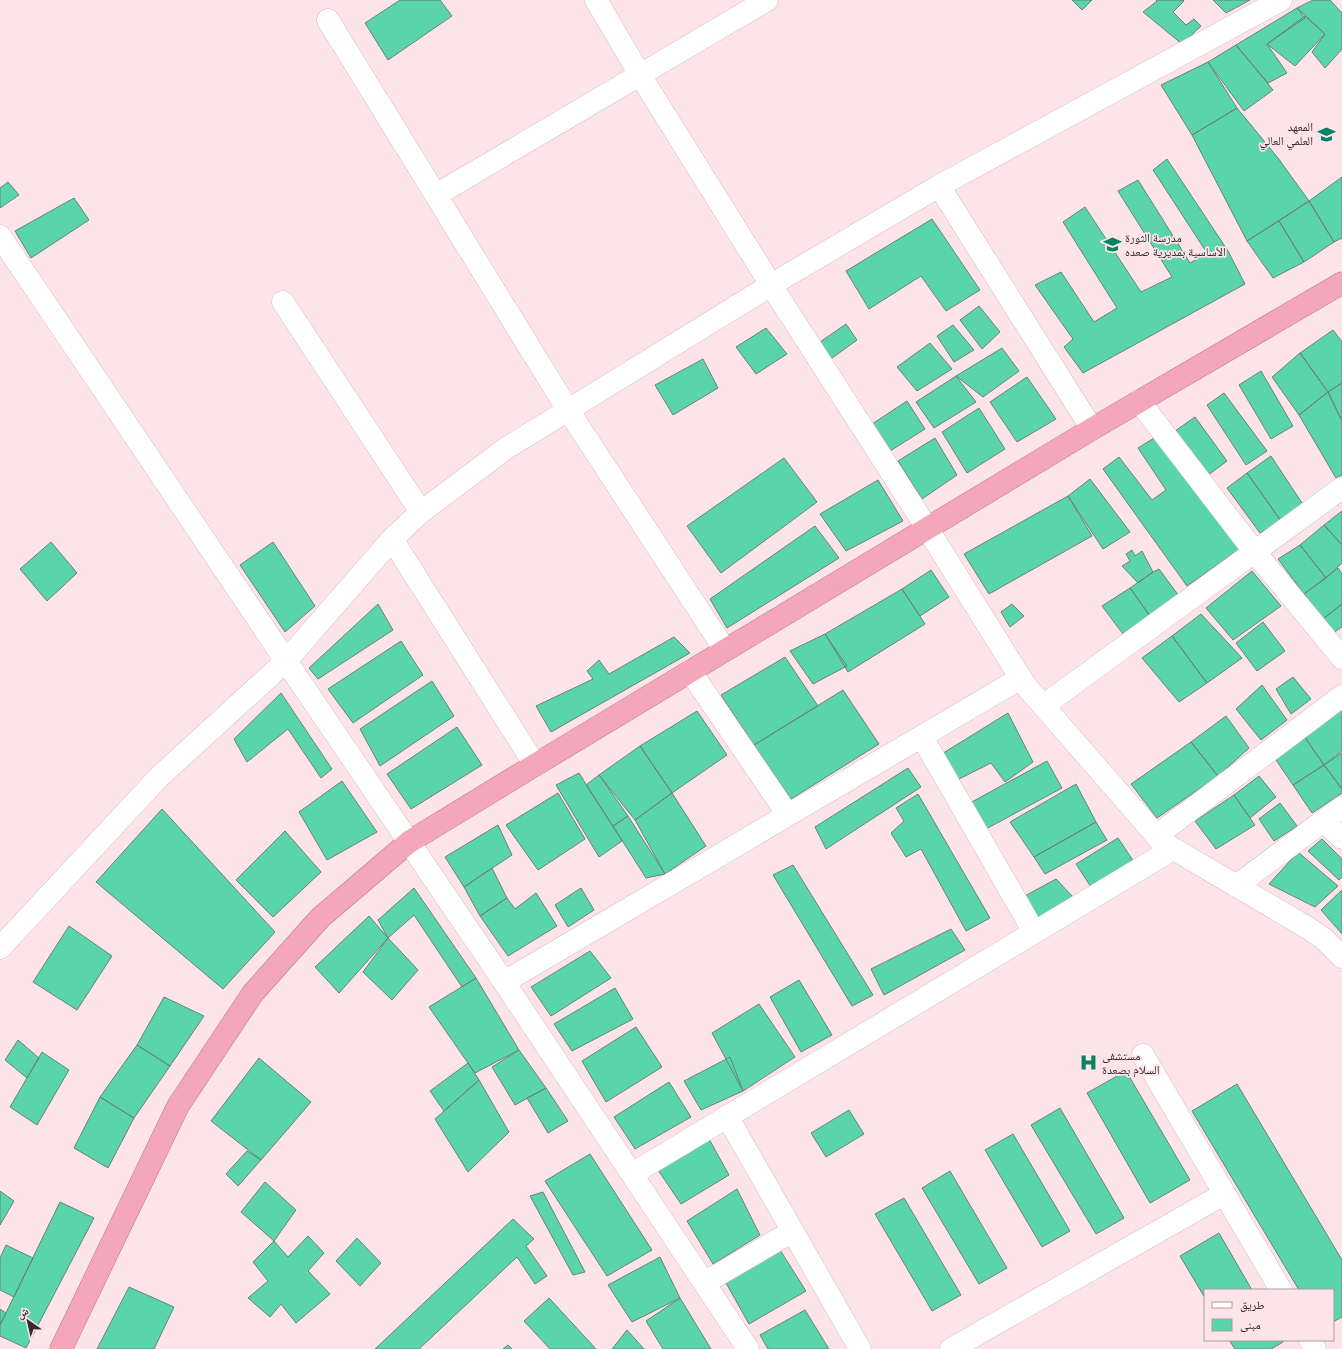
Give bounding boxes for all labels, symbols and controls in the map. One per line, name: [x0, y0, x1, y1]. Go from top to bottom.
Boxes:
place label: المعهد العلمي العالي: [1259, 119, 1313, 151]
school or university icon: المعهد العلمي العالي: [1316, 124, 1336, 144]
place label: مدرسة الثورة الأساسية بمديرية صعده: [1125, 230, 1226, 259]
school or university icon: مدرسة الثورة الأساسية بمديرية صعده: [1102, 235, 1122, 255]
place label: مستشفى السلام بصعدة: [1102, 1048, 1160, 1078]
hospital icon: مستشفى السلام بصعدة: [1079, 1053, 1099, 1073]
legend: [1204, 1289, 1334, 1341]
text: طريق: [1240, 1297, 1265, 1312]
north arrow: [8, 1301, 48, 1341]
text: ش: [14, 1303, 32, 1323]
text: مبنى: [1240, 1317, 1261, 1332]

